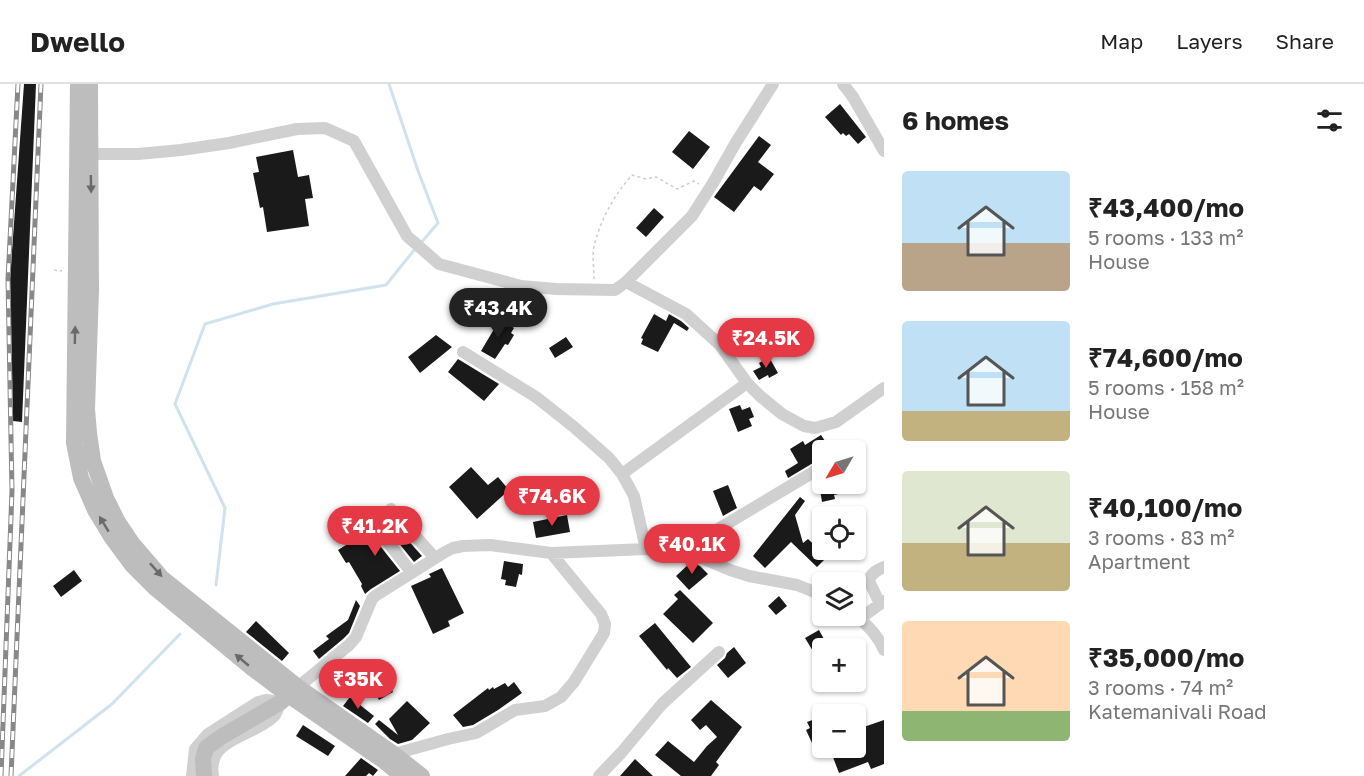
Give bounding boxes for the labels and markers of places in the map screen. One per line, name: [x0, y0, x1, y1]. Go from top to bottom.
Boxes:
pin: ₹43.4K: [449, 288, 547, 339]
pin: ₹24.5K: [717, 318, 815, 369]
pin: ₹74.6K: [503, 476, 601, 527]
pin: ₹41.2K: [326, 506, 424, 557]
pin: ₹40.1K: [643, 524, 741, 575]
pin: ₹35K: [322, 659, 394, 710]

